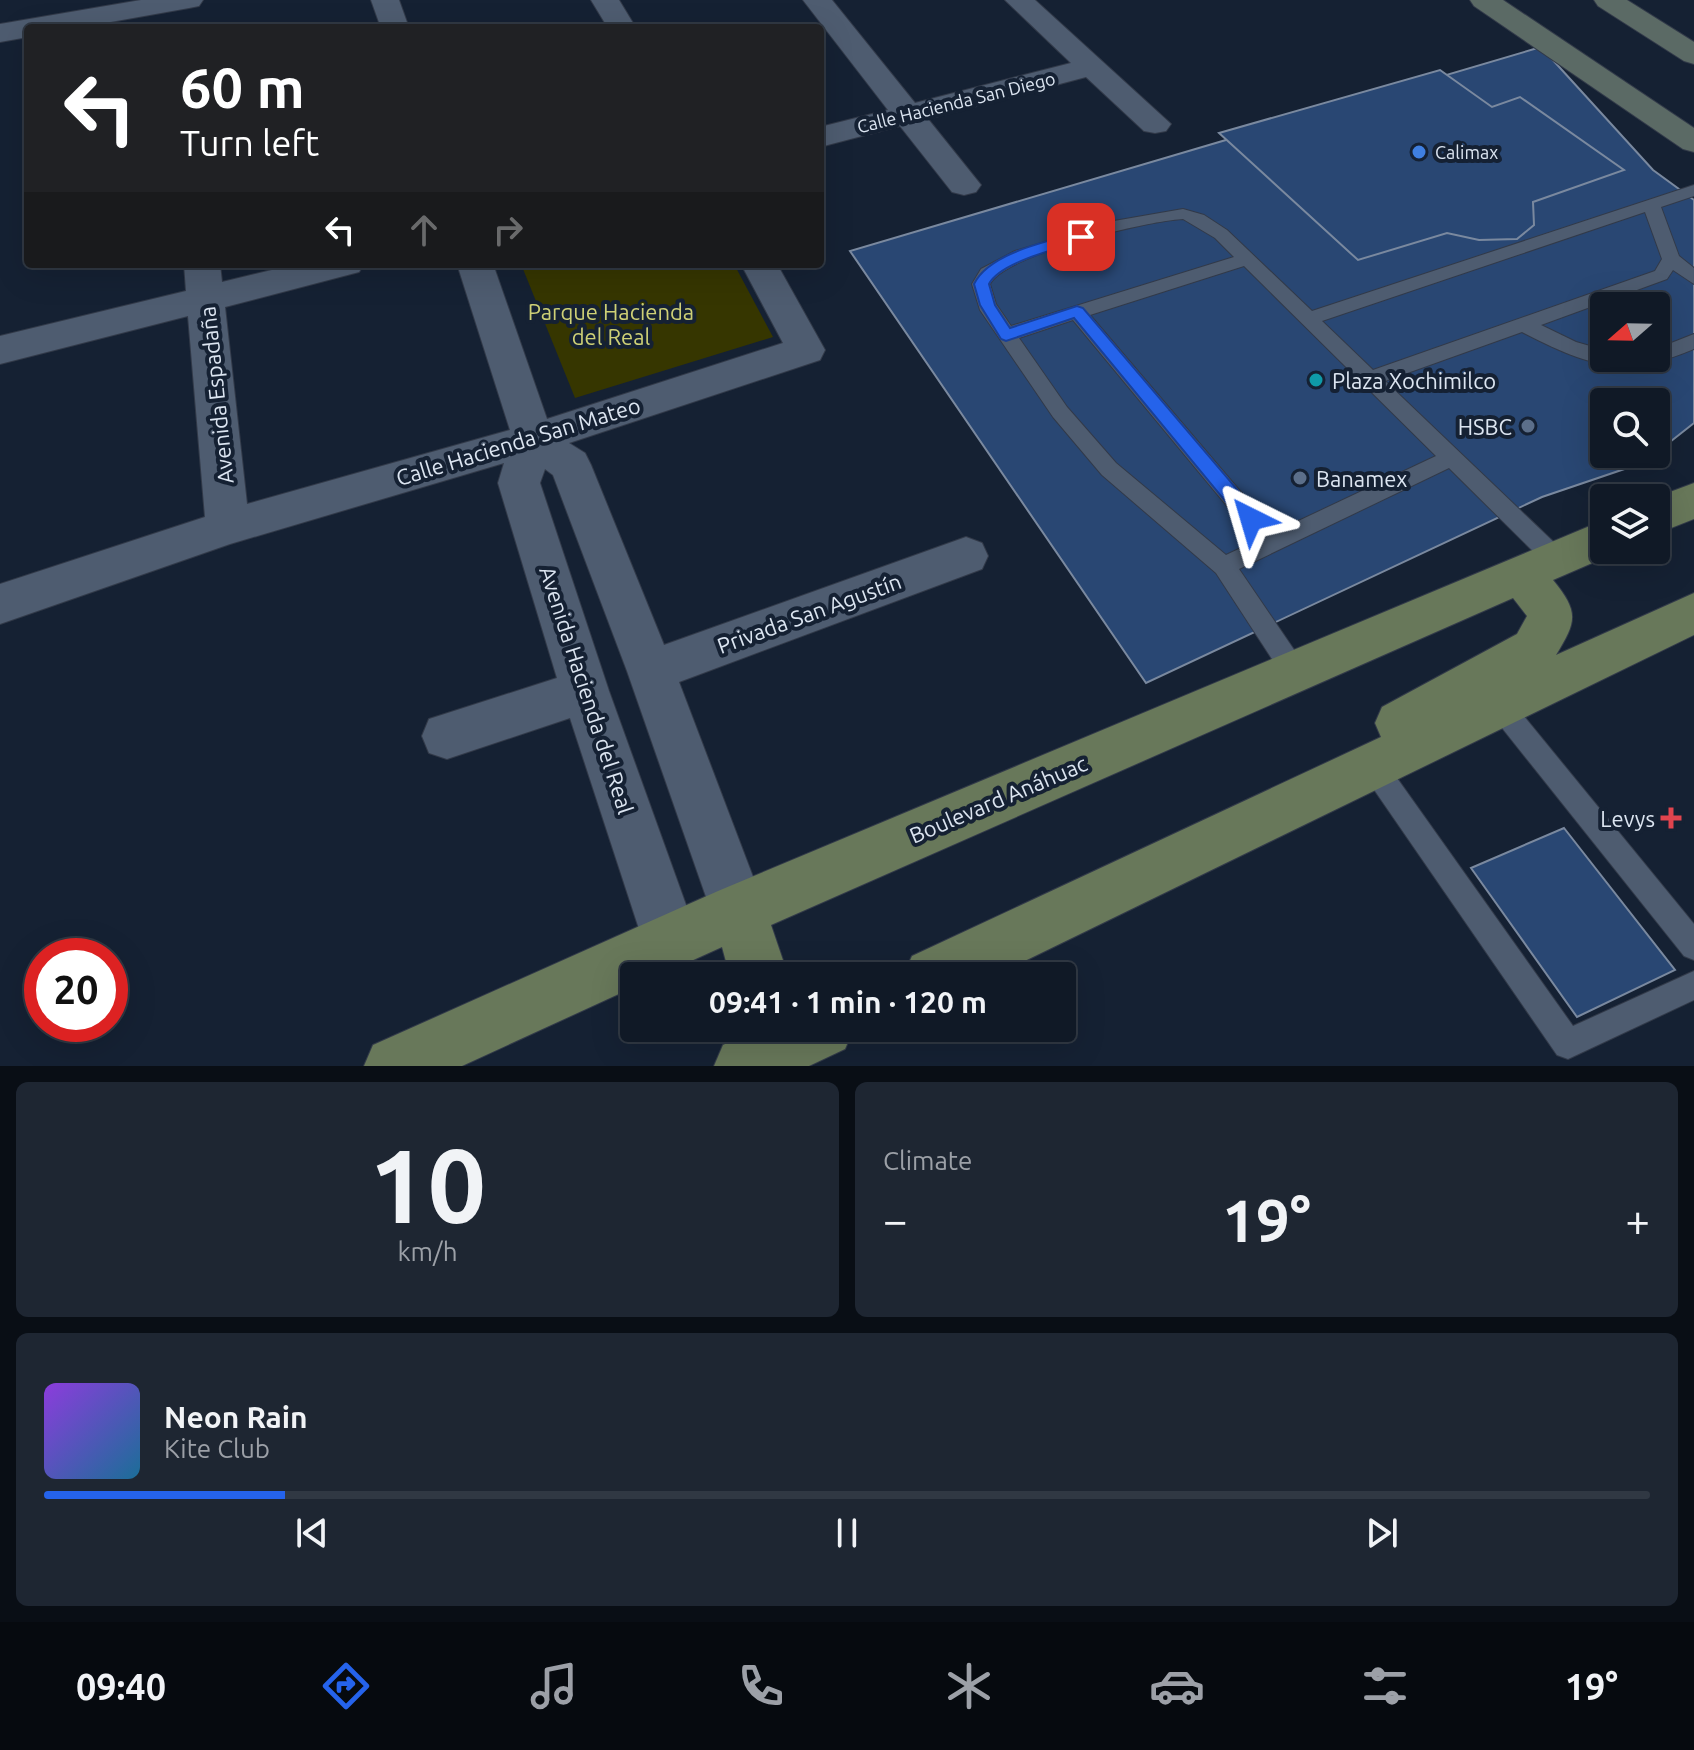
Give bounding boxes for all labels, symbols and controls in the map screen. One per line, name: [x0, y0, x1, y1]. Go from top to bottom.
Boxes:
icon: left: [48, 56, 152, 160]
text: 60 m: [180, 56, 305, 119]
street label: Calle Hacienda San Diego: [855, 68, 1057, 136]
text: Turn left: [180, 122, 319, 163]
place label: Calimax: [1435, 142, 1498, 162]
marker: Calimax: [1410, 143, 1428, 161]
pin: [1047, 203, 1115, 271]
icon: left: [318, 208, 362, 252]
icon: ahead: [402, 208, 446, 252]
icon: right: [486, 208, 530, 252]
icon: arrive: [1059, 215, 1103, 259]
north arrow: [1590, 292, 1670, 372]
map controls: [1590, 292, 1670, 564]
park label: Parque Hacienda del Real: [528, 299, 694, 349]
street label: Avenida Espadaña: [194, 305, 238, 485]
place label: Plaza Xochimilco: [1332, 368, 1496, 393]
marker: Plaza Xochimilco: [1307, 371, 1325, 389]
button: search: [1590, 388, 1670, 468]
street label: Calle Hacienda San Mateo: [393, 392, 643, 490]
place label: HSBC: [1458, 414, 1512, 439]
marker: HSBC: [1519, 417, 1537, 435]
place label: Banamex: [1316, 466, 1407, 491]
marker: Banamex: [1291, 469, 1309, 487]
position arrow: [1209, 477, 1293, 561]
button: layers: [1590, 484, 1670, 564]
street label: Avenida Hacienda del Real: [535, 563, 639, 817]
street label: Privada San Agustín: [714, 568, 904, 658]
street label: Boulevard Anáhuac: [905, 750, 1091, 848]
place label: Levys: [1600, 806, 1655, 831]
marker: Levys: [1662, 809, 1680, 827]
speed limit sign: 20: [24, 938, 128, 1042]
text: 09:41 · 1 min · 120 m: [709, 985, 987, 1019]
text: 10: [369, 1126, 486, 1243]
text: Climate: [883, 1146, 972, 1175]
text: 19°: [1222, 1186, 1311, 1253]
text: −: [883, 1195, 908, 1244]
text: +: [1625, 1195, 1650, 1244]
text: km/h: [397, 1237, 458, 1266]
text: Neon Rain: [164, 1400, 308, 1434]
text: Kite Club: [164, 1434, 270, 1463]
icon: previous: [290, 1511, 334, 1555]
icon: pause: [825, 1511, 869, 1555]
icon: next: [1360, 1511, 1404, 1555]
icon: directions: [318, 1658, 374, 1714]
icon: music: [526, 1658, 582, 1714]
icon: phone: [733, 1658, 789, 1714]
icon: climate: [941, 1658, 997, 1714]
icon: car: [1149, 1658, 1205, 1714]
icon: filters: [1357, 1658, 1413, 1714]
text: 09:40: [76, 1666, 166, 1707]
text: 19°: [1565, 1666, 1618, 1707]

